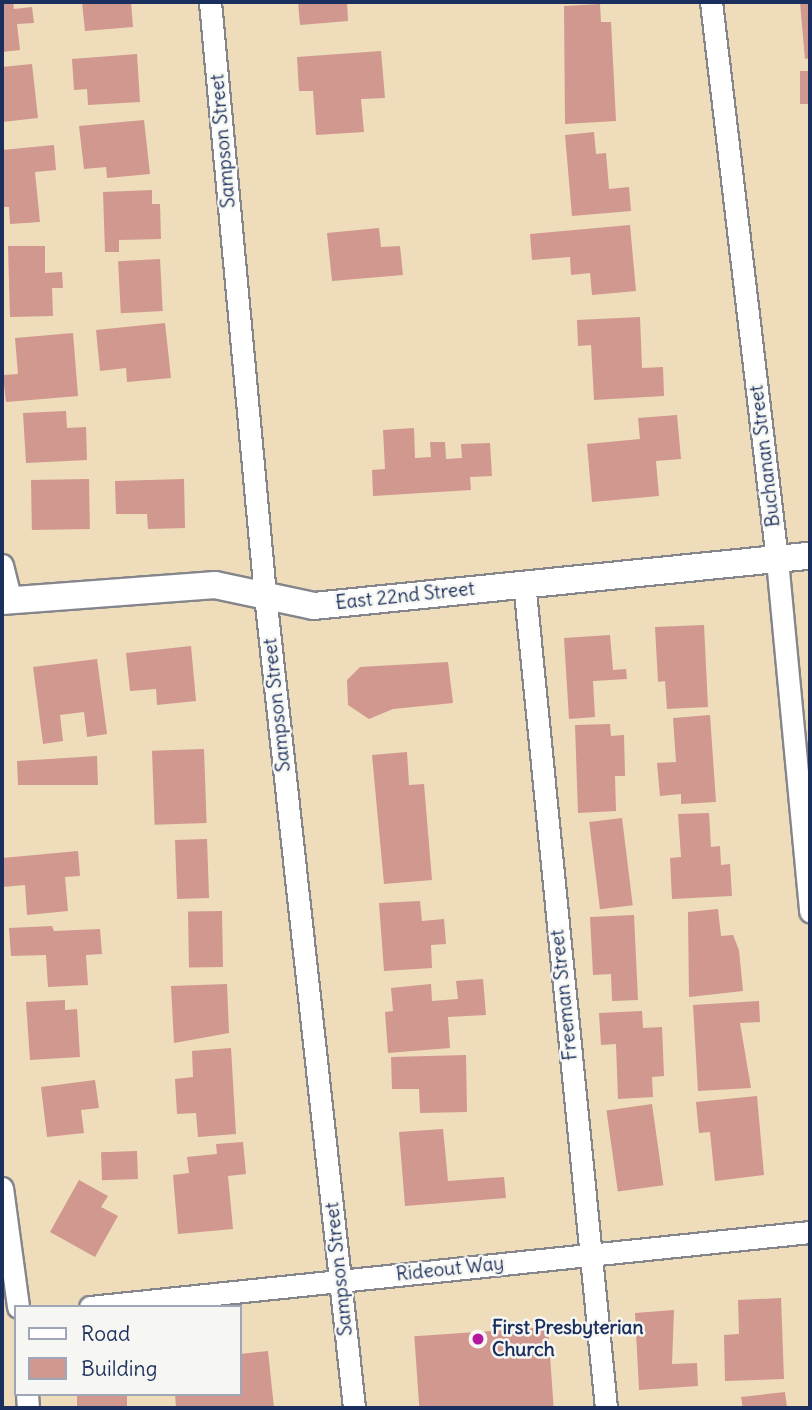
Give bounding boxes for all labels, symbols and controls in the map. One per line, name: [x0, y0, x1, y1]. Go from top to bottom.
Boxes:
street label: Sampson Street: [206, 73, 240, 209]
street label: Buchanan Street: [745, 384, 785, 528]
street label: East 22nd Street: [334, 577, 476, 615]
street label: Sampson Street: [259, 637, 295, 773]
street label: Freeman Street: [546, 928, 582, 1062]
street label: Sampson Street: [321, 1201, 357, 1337]
street label: Rideout Way: [395, 1252, 505, 1286]
legend: [14, 1305, 242, 1396]
place label: First Presbyterian Church: [492, 1317, 643, 1361]
text: Road: [81, 1320, 130, 1347]
marker: First Presbyterian Church: [470, 1331, 486, 1347]
text: Building: [81, 1355, 157, 1382]

